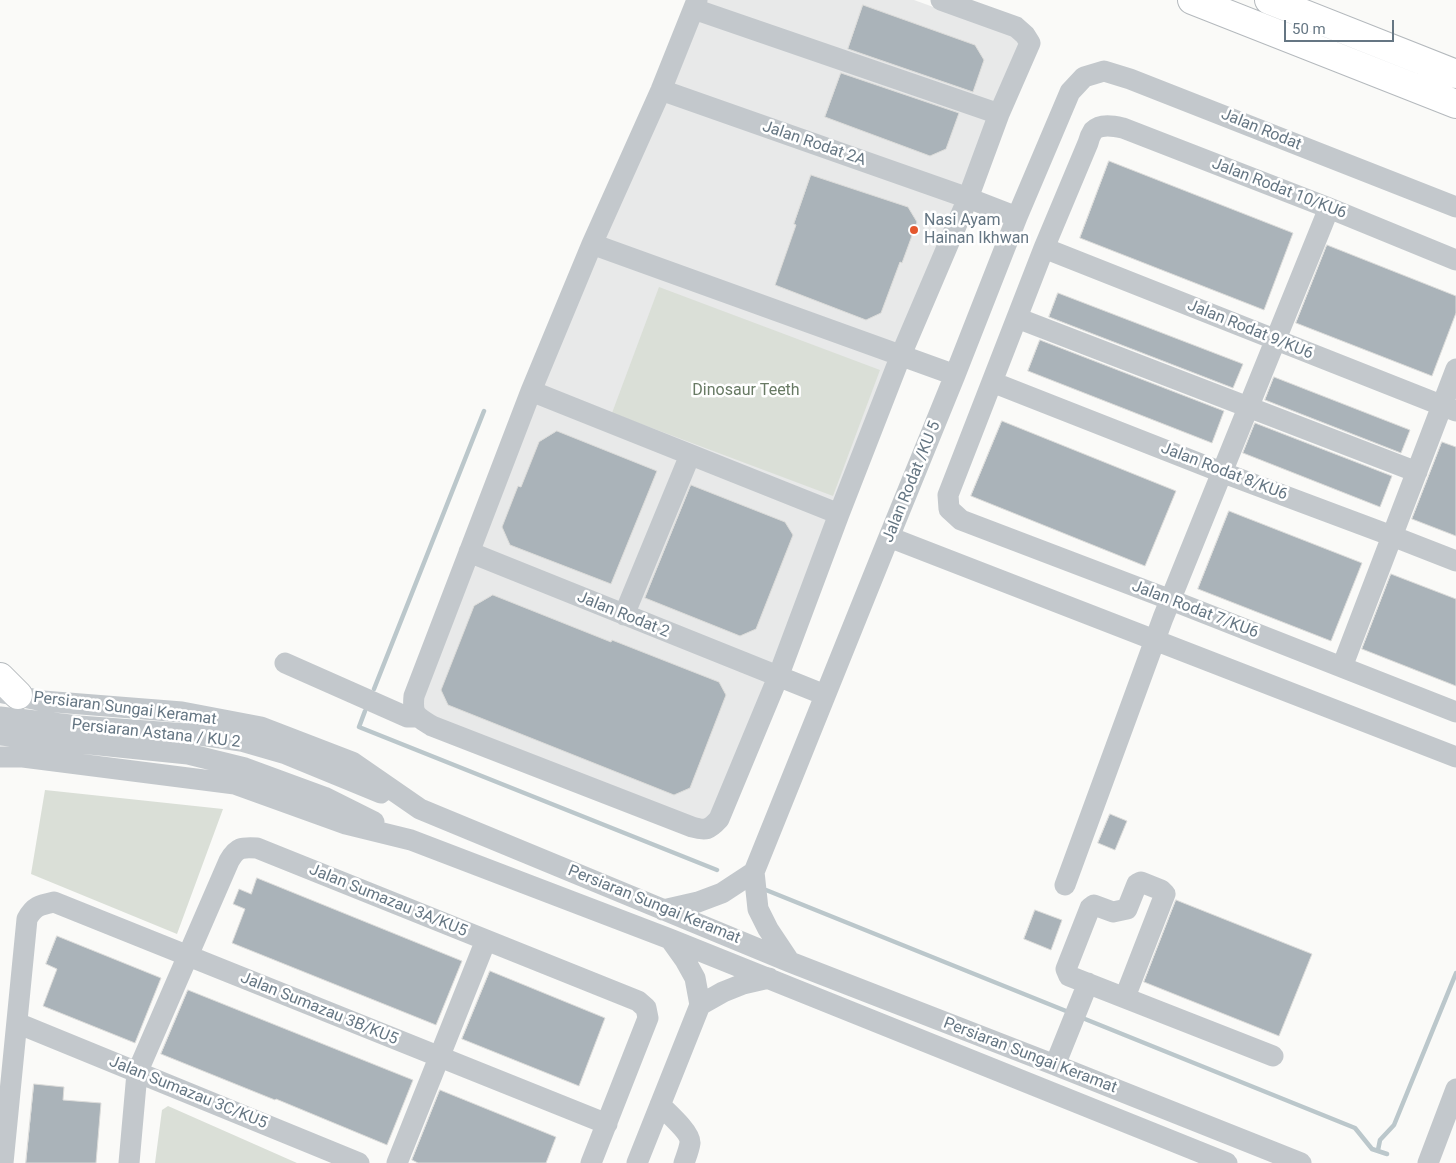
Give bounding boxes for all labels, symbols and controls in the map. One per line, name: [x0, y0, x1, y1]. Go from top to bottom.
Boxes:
scale bar: [1286, 10, 1396, 42]
text: 50 m: [1292, 20, 1326, 38]
street label: Jalan Rodat: [1218, 105, 1304, 155]
street label: Jalan Rodat 2A: [760, 117, 868, 171]
street label: Jalan Rodat 10/KU6: [1209, 154, 1349, 224]
place label: Nasi Ayam Hainan Ikhwan: [924, 211, 1029, 249]
marker: Nasi Ayam Hainan Ikhwan: [908, 224, 920, 236]
street label: Jalan Rodat 9/KU6: [1184, 296, 1316, 364]
park label: Dinosaur Teeth: [692, 381, 800, 401]
street label: Jalan Rodat /KU 5: [879, 419, 945, 545]
street label: Jalan Rodat 8/KU6: [1158, 439, 1290, 505]
street label: Jalan Rodat 7/KU6: [1129, 577, 1261, 643]
street label: Jalan Rodat 2: [574, 588, 672, 642]
street label: Persiaran Sungai Keramat: [32, 688, 218, 730]
street label: Persiaran Astana / KU 2: [71, 716, 241, 752]
street label: Jalan Sumazau 3A/KU5: [306, 860, 470, 942]
street label: Persiaran Sungai Keramat: [565, 862, 743, 948]
street label: Jalan Sumazau 3B/KU5: [237, 969, 401, 1049]
street label: Persiaran Sungai Keramat: [941, 1014, 1119, 1098]
street label: Jalan Sumazau 3C/KU5: [106, 1052, 270, 1134]

